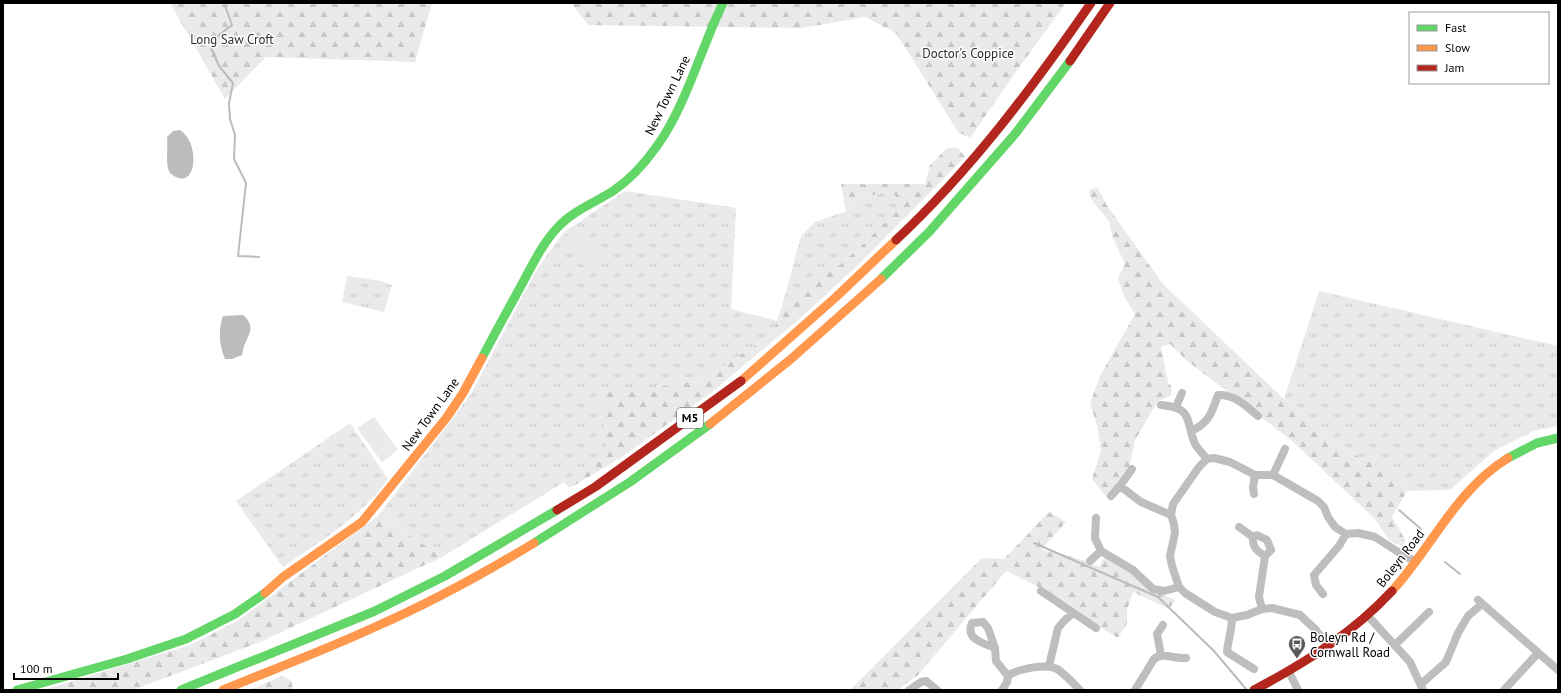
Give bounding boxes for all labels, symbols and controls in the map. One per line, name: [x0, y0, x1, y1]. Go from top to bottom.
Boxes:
legend: [1409, 12, 1549, 84]
text: Fast: [1445, 20, 1466, 35]
park label: Long Saw Croft: [190, 31, 274, 48]
text: Slow: [1445, 40, 1470, 55]
park label: Doctor's Coppice: [922, 45, 1014, 62]
street label: New Town Lane: [641, 53, 694, 138]
text: Jam: [1444, 60, 1464, 75]
street label: New Town Lane: [398, 374, 463, 454]
road number: M5: [677, 408, 703, 428]
street label: Boleyn Road: [1373, 526, 1428, 591]
place label: Boleyn Rd / Cornwall Road: [1310, 629, 1390, 661]
bus stop icon: Boleyn Rd / Cornwall Road: [1287, 634, 1307, 659]
scale bar: [14, 655, 118, 681]
text: 100 m: [20, 661, 53, 676]

